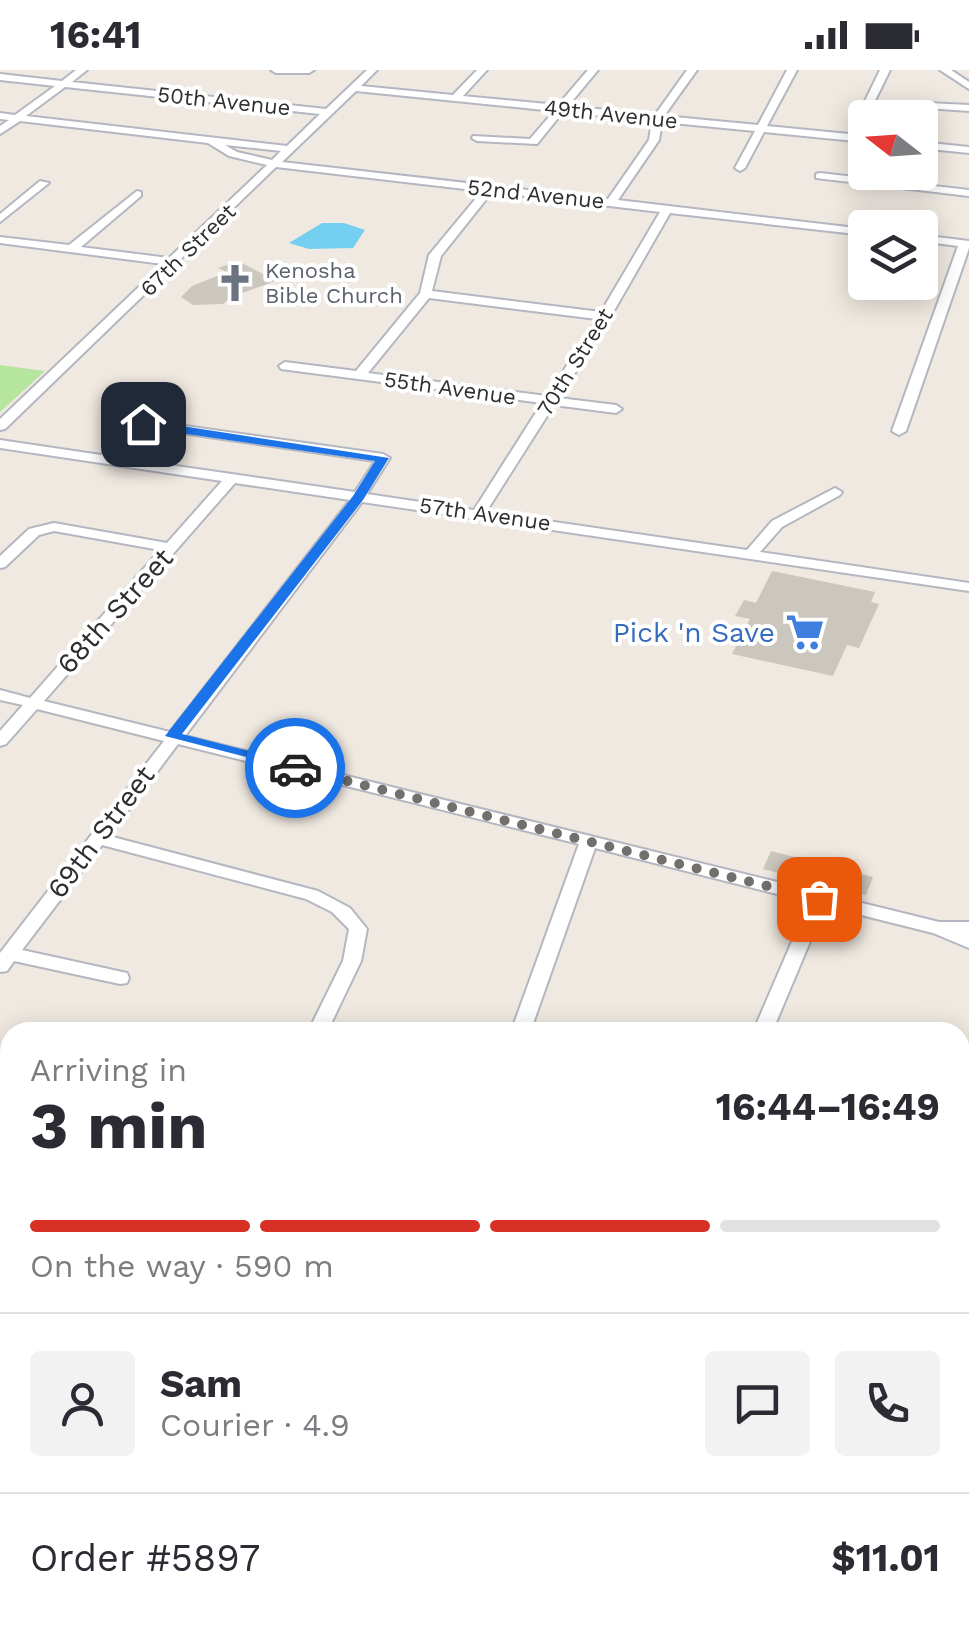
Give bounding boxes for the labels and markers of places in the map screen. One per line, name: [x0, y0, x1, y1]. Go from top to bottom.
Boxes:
place label: Kenosha Bible Church: [265, 258, 403, 308]
church icon: Kenosha Bible Church: [214, 262, 256, 304]
pin: [101, 382, 186, 467]
supermarket icon: Pick 'n Save: [784, 611, 826, 653]
place label: Pick 'n Save: [613, 616, 775, 649]
pin: [777, 857, 862, 942]

